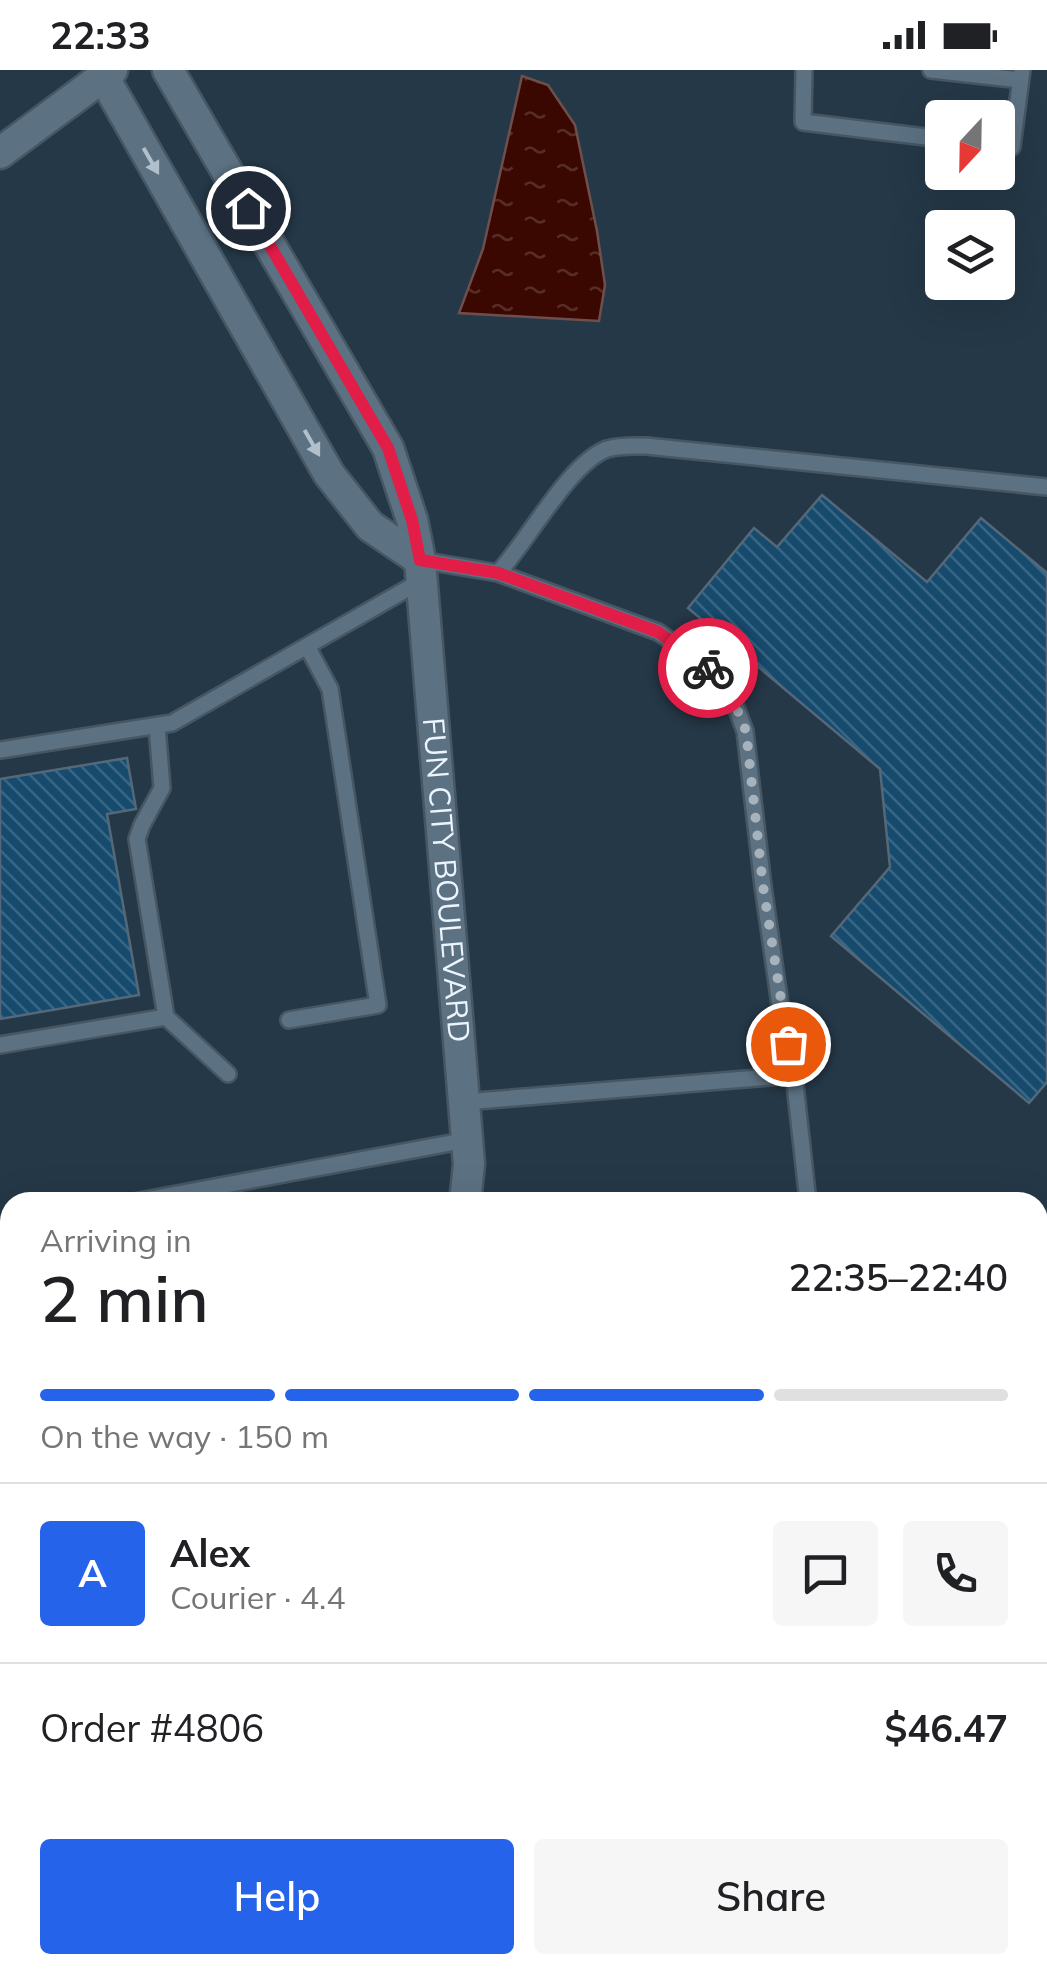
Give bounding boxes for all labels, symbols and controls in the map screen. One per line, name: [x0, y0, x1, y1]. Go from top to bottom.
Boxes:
text: 22:33: [50, 11, 151, 59]
north arrow: [925, 100, 1015, 190]
map controls: [925, 100, 1015, 300]
one-way arrow: [142, 147, 160, 175]
pin: [206, 166, 291, 251]
icon: home: [221, 181, 276, 236]
button: layers: [925, 210, 1015, 300]
one-way arrow: [304, 429, 321, 458]
courier: [658, 618, 758, 718]
icon: bike: [681, 641, 736, 696]
street label: FUN CITY BOULEVARD: [415, 716, 479, 1044]
pin: [746, 1002, 831, 1087]
icon: bag: [761, 1017, 816, 1072]
text: Arriving in: [40, 1220, 192, 1260]
text: 22:35–22:40: [788, 1253, 1008, 1301]
text: 2 min: [40, 1257, 209, 1338]
text: On the way · 150 m: [40, 1416, 329, 1456]
button: chat: [773, 1521, 878, 1626]
button: phone: [903, 1521, 1008, 1626]
text: Alex: [170, 1529, 250, 1577]
text: A: [78, 1549, 107, 1597]
text: Courier · 4.4: [170, 1577, 346, 1617]
text: Order #4806: [40, 1704, 264, 1752]
text: $46.47: [885, 1704, 1008, 1752]
button: Help: [40, 1839, 514, 1954]
button: Share: [534, 1839, 1008, 1954]

